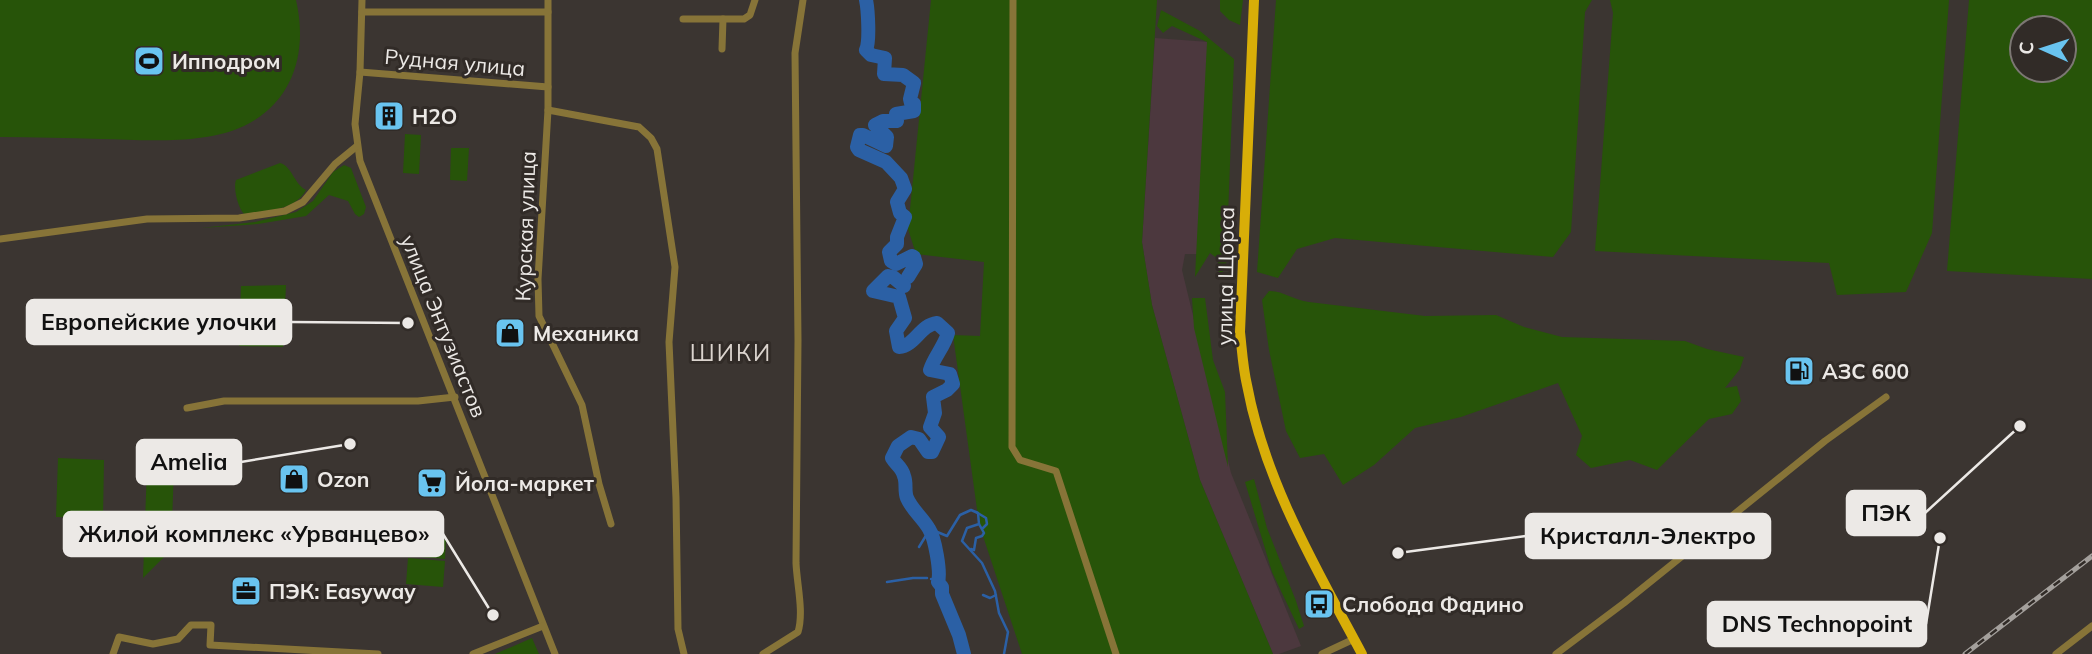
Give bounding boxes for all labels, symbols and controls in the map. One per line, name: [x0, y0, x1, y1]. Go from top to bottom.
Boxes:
north arrow: [2008, 14, 2078, 84]
text: С: [2014, 41, 2038, 55]
street label: Рудная улица: [384, 43, 526, 81]
sports icon: Ипподром: [132, 44, 166, 78]
place label: Ипподром: [172, 48, 280, 74]
building icon: H2O: [372, 99, 406, 133]
place label: H2O: [412, 103, 457, 129]
street label: Курская улица: [509, 150, 541, 302]
street label: улица Щорса: [1211, 206, 1239, 346]
street label: улица Энтузиастов: [395, 231, 493, 421]
callout: Европейские улочки: [27, 300, 291, 344]
text: Европейские улочки: [41, 307, 277, 336]
shop icon: Механика: [493, 316, 527, 350]
place label: Механика: [533, 320, 639, 346]
district label: ШИКИ: [690, 338, 772, 367]
fuel station icon: АЗС 600: [1782, 354, 1816, 388]
place label: АЗС 600: [1822, 358, 1909, 384]
callout: Amelia: [137, 440, 241, 484]
text: Amelia: [151, 447, 227, 476]
shop icon: Ozon: [277, 462, 311, 496]
place label: Ozon: [317, 466, 369, 492]
supermarket icon: Йола-маркет: [415, 466, 449, 500]
place label: Йола-маркет: [455, 470, 595, 496]
callout: ПЭК: [1847, 491, 1925, 535]
text: ПЭК: [1861, 498, 1911, 527]
callout: Жилой комплекс «Урванцево»: [64, 512, 443, 556]
callout: Кристалл-Электро: [1526, 514, 1770, 558]
text: Жилой комплекс «Урванцево»: [78, 519, 430, 548]
text: Кристалл-Электро: [1540, 521, 1756, 550]
office icon: ПЭК: Easyway: [229, 574, 263, 608]
place label: ПЭК: Easyway: [269, 578, 416, 604]
bus stop icon: Слобода Фадино: [1302, 587, 1336, 621]
place label: Слобода Фадино: [1342, 591, 1524, 617]
callout: DNS Technopoint: [1708, 602, 1926, 646]
text: DNS Technopoint: [1722, 609, 1913, 638]

